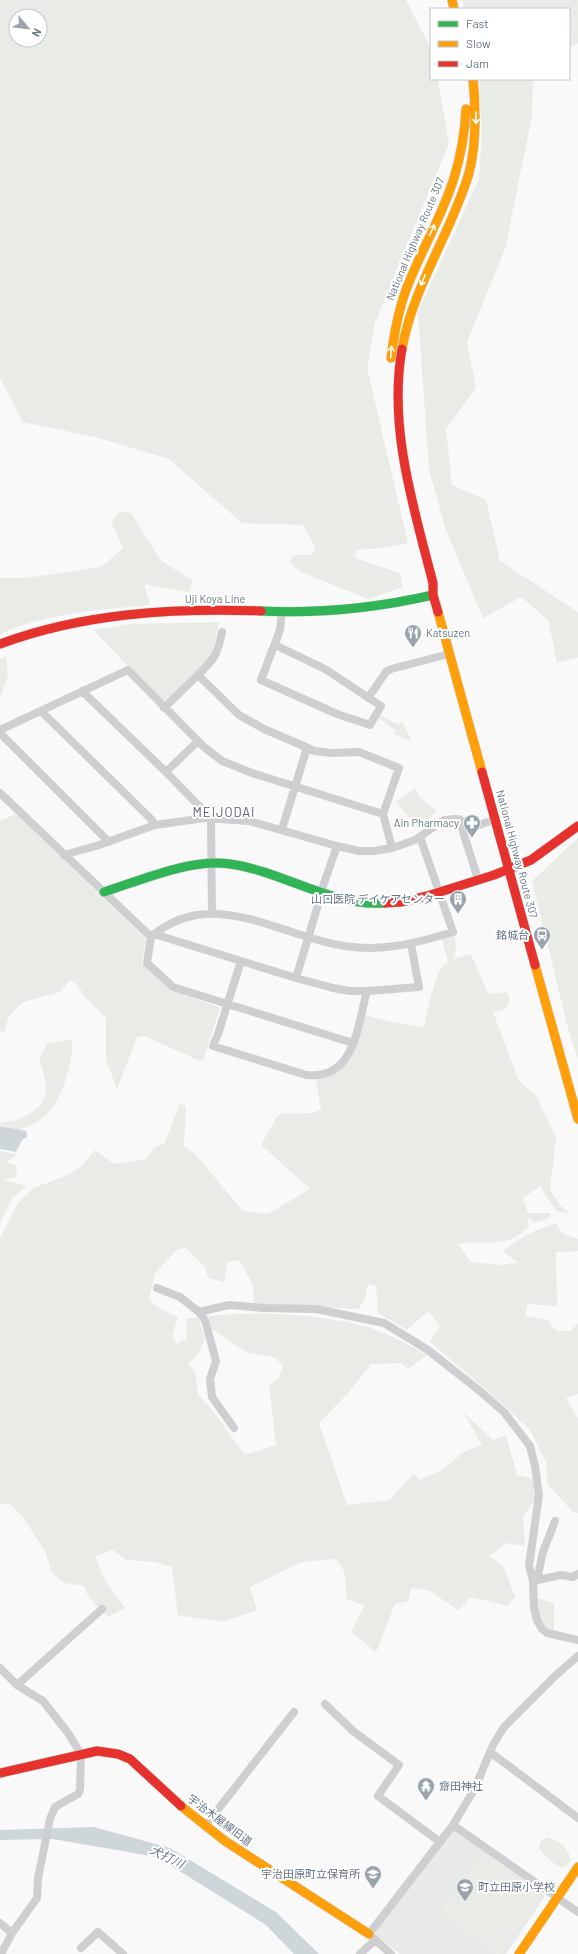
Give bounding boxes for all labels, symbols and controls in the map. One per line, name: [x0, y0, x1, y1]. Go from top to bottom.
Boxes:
north arrow: [8, 8, 48, 48]
legend: [430, 8, 570, 80]
text: Fast: [466, 16, 489, 30]
text: N: [30, 27, 45, 39]
text: Slow: [466, 36, 491, 50]
text: Jam: [466, 56, 489, 70]
one-way arrow: [472, 111, 480, 124]
street label: National Highway Route 307: [383, 175, 446, 302]
one-way arrow: [429, 224, 436, 236]
one-way arrow: [419, 273, 426, 285]
one-way arrow: [388, 346, 395, 359]
street label: Uji Koya Line: [185, 592, 245, 605]
restaurant icon: Katsuzen: [403, 623, 423, 648]
place label: Katsuzen: [426, 626, 470, 639]
street label: National Highway Route 307: [494, 788, 541, 919]
district label: MEIJODAI: [193, 804, 255, 820]
pharmacy icon: Ain Pharmacy: [462, 813, 482, 838]
place label: Ain Pharmacy: [394, 816, 459, 829]
building icon: 山口医院 デイケアセンター: [448, 889, 468, 914]
place label: 山口医院 デイケアセンター: [311, 892, 445, 905]
bus stop icon: 銘城台: [532, 925, 552, 950]
place label: 銘城台: [496, 928, 529, 941]
temple icon: 齋田神社: [416, 1776, 436, 1801]
place label: 齋田神社: [439, 1779, 483, 1792]
street label: 宇治木屋線旧道: [186, 1791, 255, 1848]
water label: 犬打川: [148, 1842, 188, 1871]
school or university icon: 宇治田原町立保育所: [363, 1864, 383, 1889]
place label: 宇治田原町立保育所: [261, 1867, 361, 1880]
school or university icon: 町立田原小学校: [455, 1877, 475, 1902]
place label: 町立田原小学校: [478, 1880, 555, 1893]

